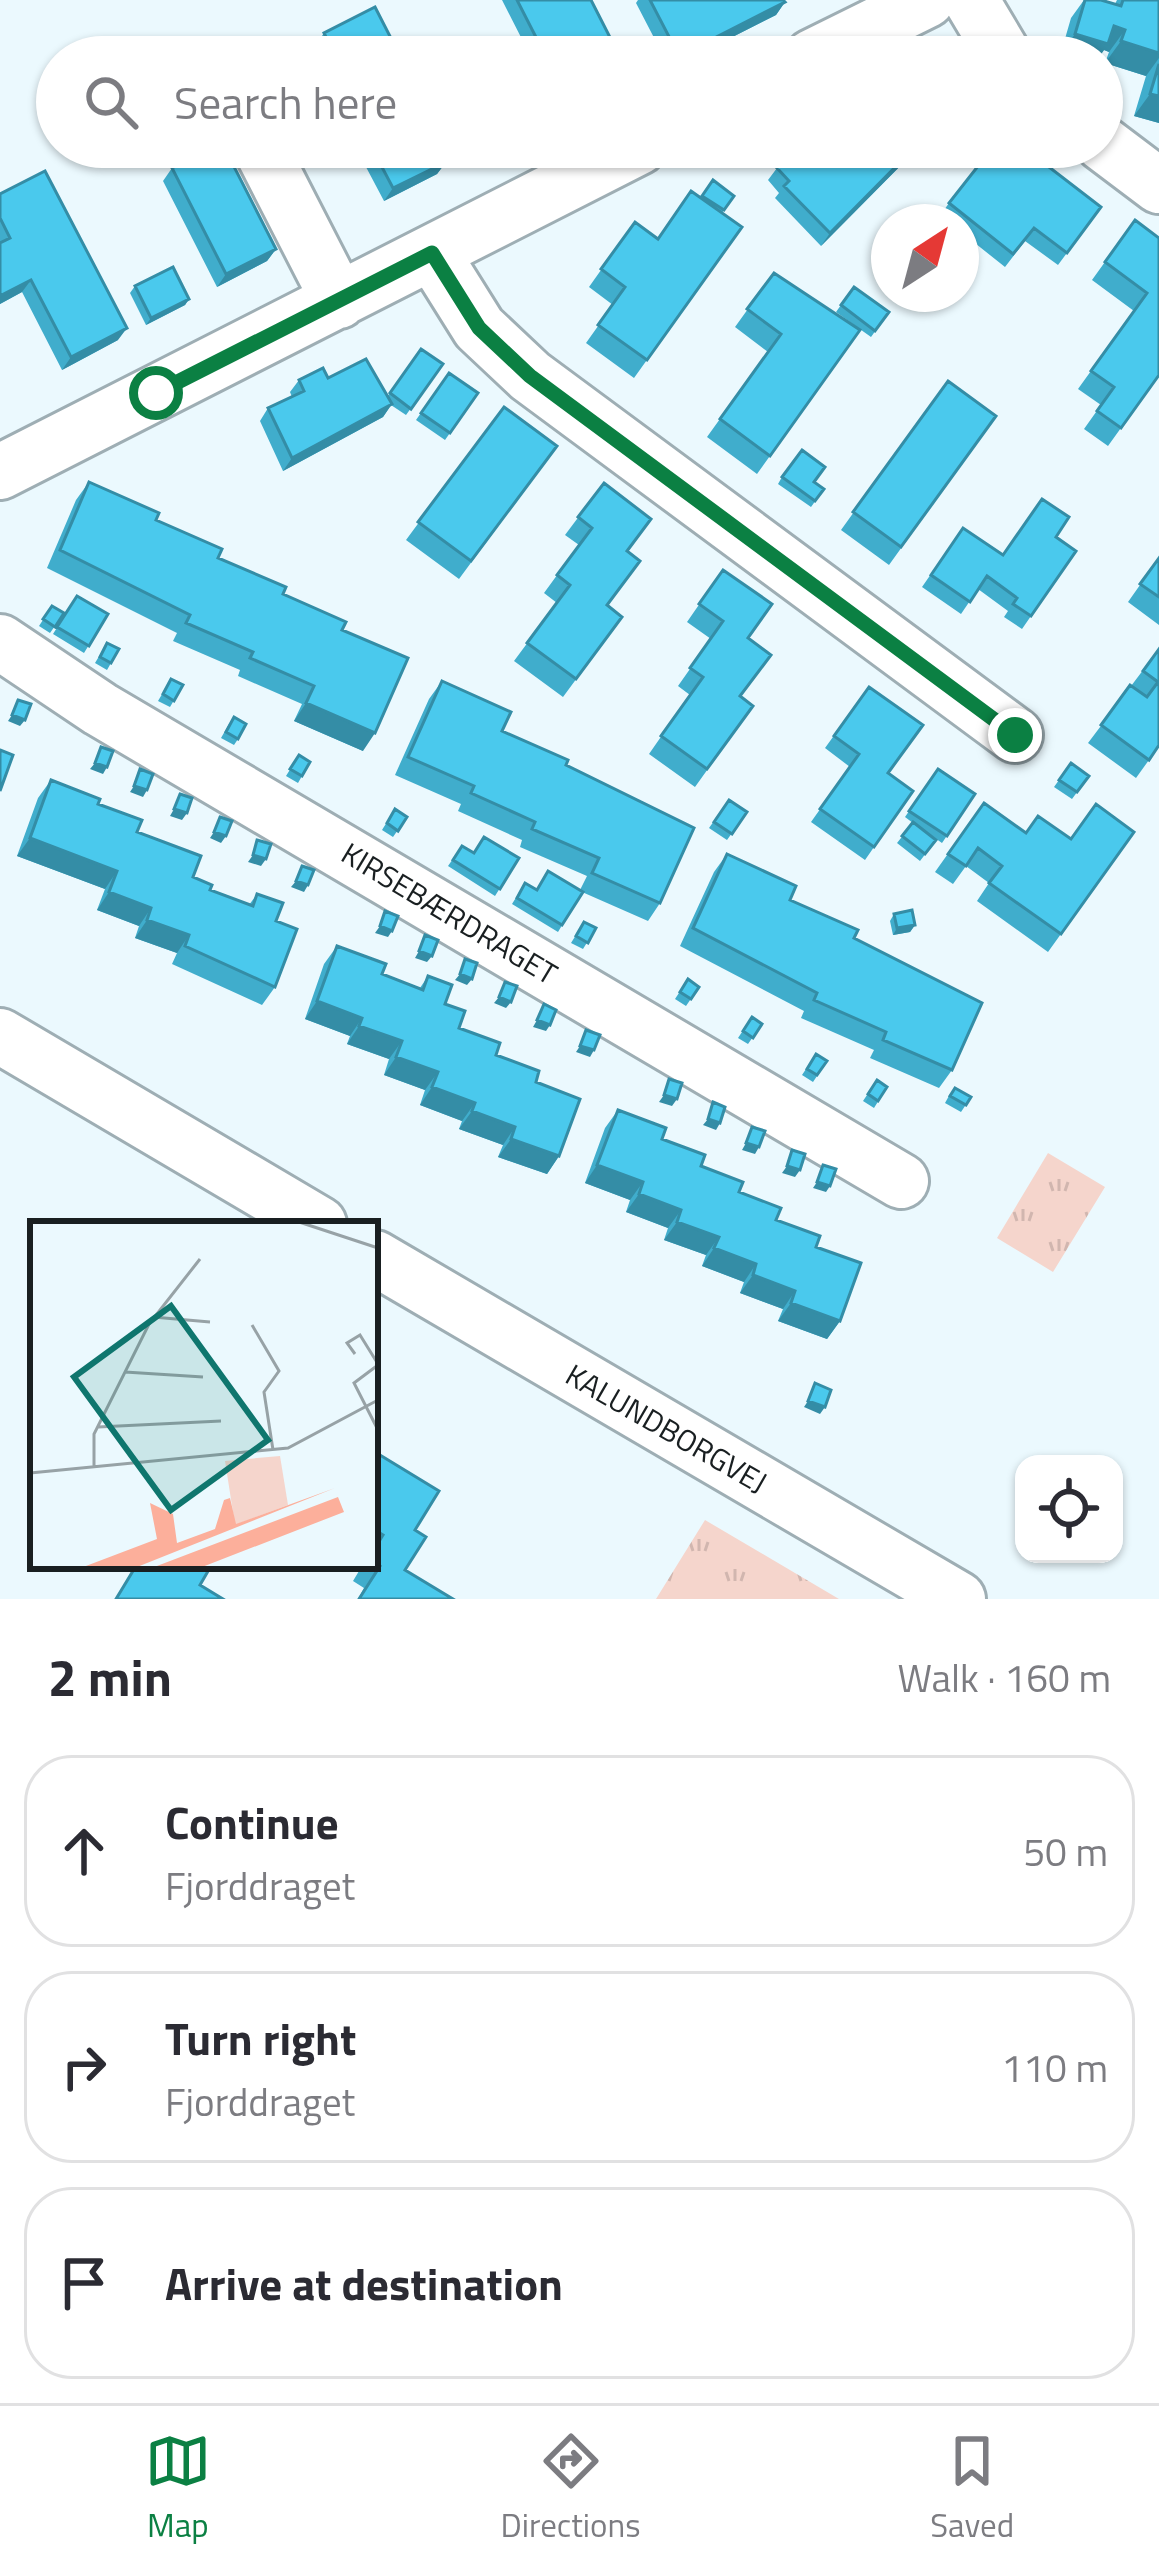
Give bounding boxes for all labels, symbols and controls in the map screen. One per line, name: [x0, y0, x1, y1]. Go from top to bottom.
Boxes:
search box: [36, 36, 1123, 168]
text: Search here: [174, 68, 397, 136]
icon: search: [78, 69, 144, 135]
north arrow: [871, 204, 979, 312]
route start: [129, 366, 183, 420]
route end: [988, 708, 1042, 762]
street label: KIRSEBÆRDRAGET: [333, 830, 566, 996]
inset map: [30, 1221, 378, 1569]
street label: KALUNDBORGVEJ: [557, 1352, 776, 1504]
map controls: [1015, 1455, 1123, 1563]
button: locate: [1015, 1455, 1123, 1563]
text: 2 min: [48, 1638, 172, 1716]
text: Walk · 160 m: [897, 1648, 1111, 1707]
text: Continue: [165, 1788, 339, 1856]
icon: ahead: [51, 1818, 117, 1884]
text: 50 m: [1023, 1822, 1108, 1881]
text: Fjorddraget: [165, 1856, 355, 1915]
text: Turn right: [165, 2004, 356, 2072]
icon: right: [51, 2034, 117, 2100]
text: 110 m: [1001, 2038, 1108, 2097]
text: Fjorddraget: [165, 2072, 355, 2131]
text: Arrive at destination: [165, 2249, 563, 2317]
icon: arrive: [51, 2250, 117, 2316]
tab: Map: [145, 2428, 211, 2550]
tab: Directions: [501, 2428, 640, 2550]
tab: Saved: [930, 2428, 1014, 2550]

